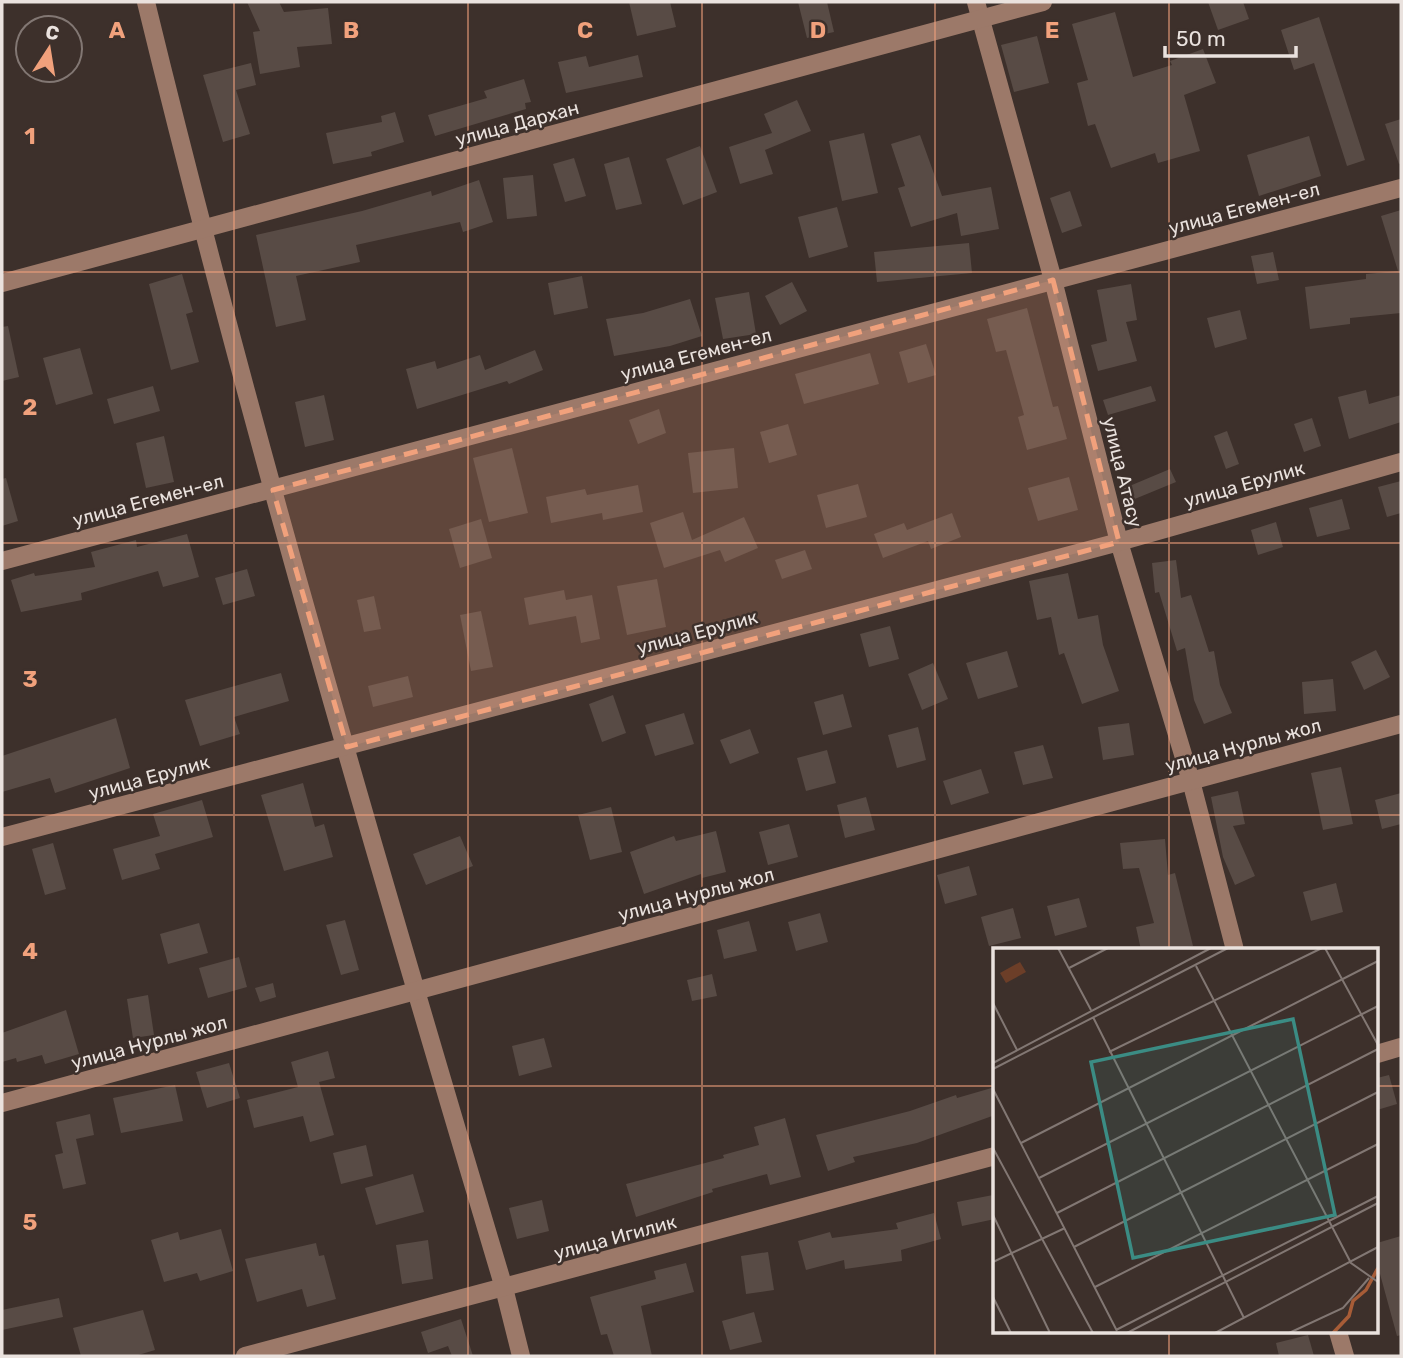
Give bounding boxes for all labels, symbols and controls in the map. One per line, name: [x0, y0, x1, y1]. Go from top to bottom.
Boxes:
north arrow: [14, 14, 84, 84]
scale bar: [1165, 14, 1296, 58]
text: A: [109, 16, 126, 44]
text: B: [343, 16, 359, 44]
text: C: [577, 16, 593, 44]
text: D: [810, 16, 826, 44]
text: E: [1045, 16, 1059, 44]
text: С: [44, 20, 61, 45]
text: 50 m: [1176, 26, 1226, 51]
street label: улица Дархан: [453, 96, 581, 151]
text: 1: [24, 122, 36, 150]
street label: улица Егемен-ел: [1166, 177, 1322, 240]
street label: улица Егемен-ел: [618, 323, 774, 386]
text: 2: [23, 393, 37, 421]
street label: улица Атасу: [1098, 414, 1147, 530]
street label: улица Ерулик: [1181, 456, 1307, 513]
street label: улица Егемен-ел: [70, 469, 226, 532]
street label: улица Ерулик: [634, 605, 760, 660]
text: 3: [22, 665, 38, 693]
street label: улица Нурлы жол: [1163, 714, 1324, 777]
street label: улица Ерулик: [86, 750, 212, 805]
street label: улица Нурлы жол: [616, 863, 777, 926]
text: 4: [22, 937, 38, 965]
inset map: [993, 948, 1378, 1334]
street label: улица Нурлы жол: [69, 1011, 230, 1074]
text: 5: [23, 1208, 38, 1236]
street label: улица Игилик: [551, 1210, 679, 1265]

